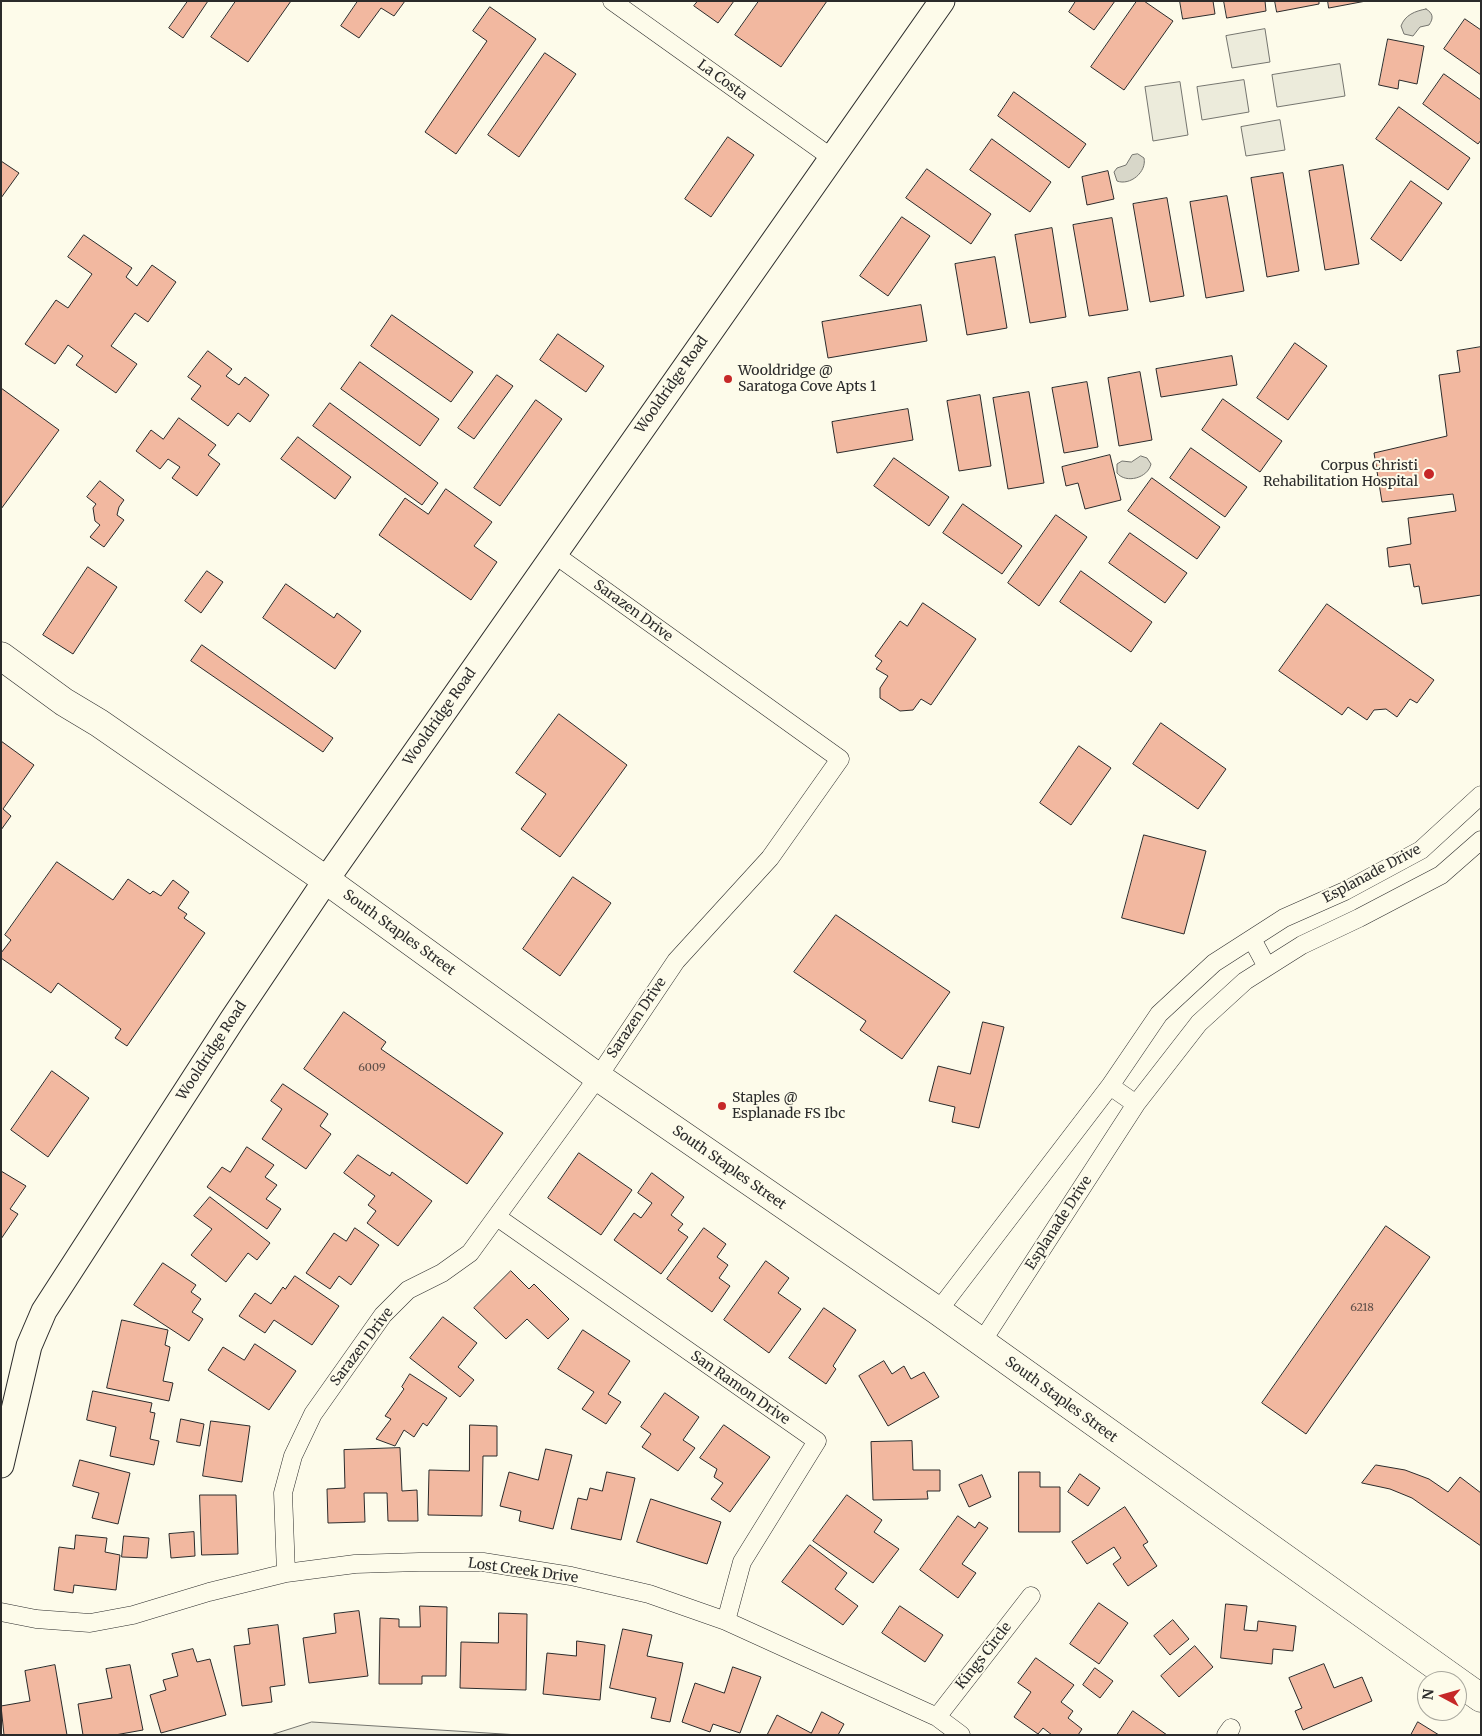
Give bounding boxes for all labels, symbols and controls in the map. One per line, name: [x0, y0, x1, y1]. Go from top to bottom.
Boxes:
street label: La Costa: [694, 56, 750, 104]
street label: Wooldridge Road: [632, 333, 712, 437]
place label: Wooldridge @ Saratoga Cove Apts 1: [738, 363, 876, 396]
marker: Wooldridge @ Saratoga Cove Apts 1: [722, 373, 734, 385]
place label: Corpus Christi Rehabilitation Hospital: [1263, 458, 1418, 491]
marker: Corpus Christi Rehabilitation Hospital: [1422, 467, 1436, 481]
street label: Sarazen Drive: [590, 577, 676, 645]
street label: Wooldridge Road: [400, 665, 480, 769]
street label: Esplanade Drive: [1320, 841, 1424, 907]
street label: South Staples Street: [340, 887, 458, 979]
street label: Sarazen Drive: [604, 975, 670, 1061]
street label: Wooldridge Road: [174, 998, 250, 1104]
house number: 6009: [358, 1061, 386, 1075]
place label: Staples @ Esplanade FS Ibc: [732, 1090, 845, 1122]
marker: Staples @ Esplanade FS Ibc: [716, 1100, 728, 1112]
street label: South Staples Street: [669, 1122, 789, 1214]
street label: Esplanade Drive: [1022, 1173, 1096, 1273]
house number: 6218: [1350, 1301, 1374, 1315]
street label: Sarazen Drive: [327, 1305, 397, 1389]
street label: San Ramon Drive: [687, 1348, 793, 1428]
street label: South Staples Street: [1002, 1354, 1120, 1446]
street label: Lost Creek Drive: [467, 1555, 579, 1587]
street label: Kings Circle: [953, 1619, 1015, 1693]
north arrow: [1417, 1671, 1467, 1721]
text: N: [1419, 1688, 1438, 1701]

